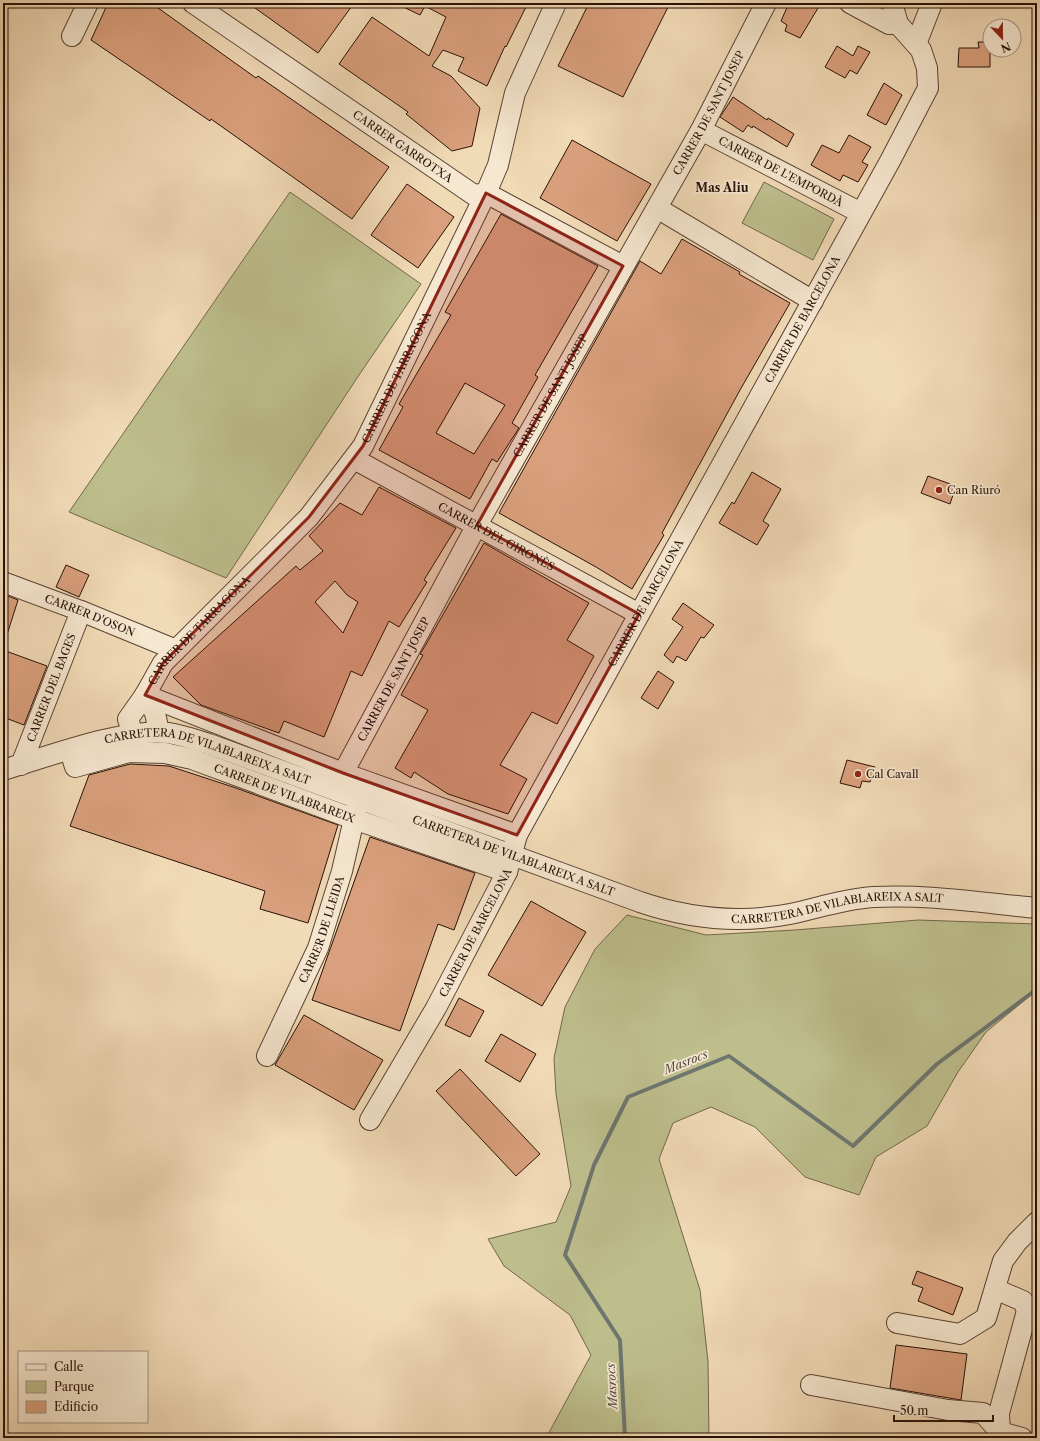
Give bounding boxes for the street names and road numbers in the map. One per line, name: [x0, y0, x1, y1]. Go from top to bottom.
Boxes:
street label: CARRER DE SANT JOSEP: [670, 48, 747, 178]
street label: CARRER GARROTXA: [350, 107, 456, 186]
street label: CARRER DE L'EMPORDÀ: [716, 133, 846, 210]
street label: CARRER DE BARCELONA: [762, 253, 844, 385]
street label: CARRER DE TARRAGONA: [359, 308, 435, 445]
street label: CARRER DE SANT JOSEP: [510, 332, 591, 460]
street label: CARRER DEL GIRONÈS: [436, 499, 557, 574]
street label: CARRER DE BARCELONA: [605, 536, 687, 669]
street label: CARRER DE TARRAGONA: [145, 572, 254, 688]
street label: CARRER D'OSON: [43, 591, 137, 639]
street label: CARRER DE SANT JOSEP: [354, 615, 433, 744]
street label: CARRER DEL BAGES: [24, 631, 79, 744]
street label: CARRETERA DE VILABLAREIX A SALT: [103, 725, 313, 788]
street label: CARRER DE VILABRAREIX: [212, 761, 357, 826]
street label: CARRETERA DE VILABLAREIX A SALT: [410, 812, 618, 899]
street label: CARRER DE BARCELONA: [436, 865, 515, 999]
street label: CARRER DE LLEIDA: [295, 873, 347, 985]
street label: CARRETERA DE VILABLAREIX A SALT: [731, 889, 945, 926]

